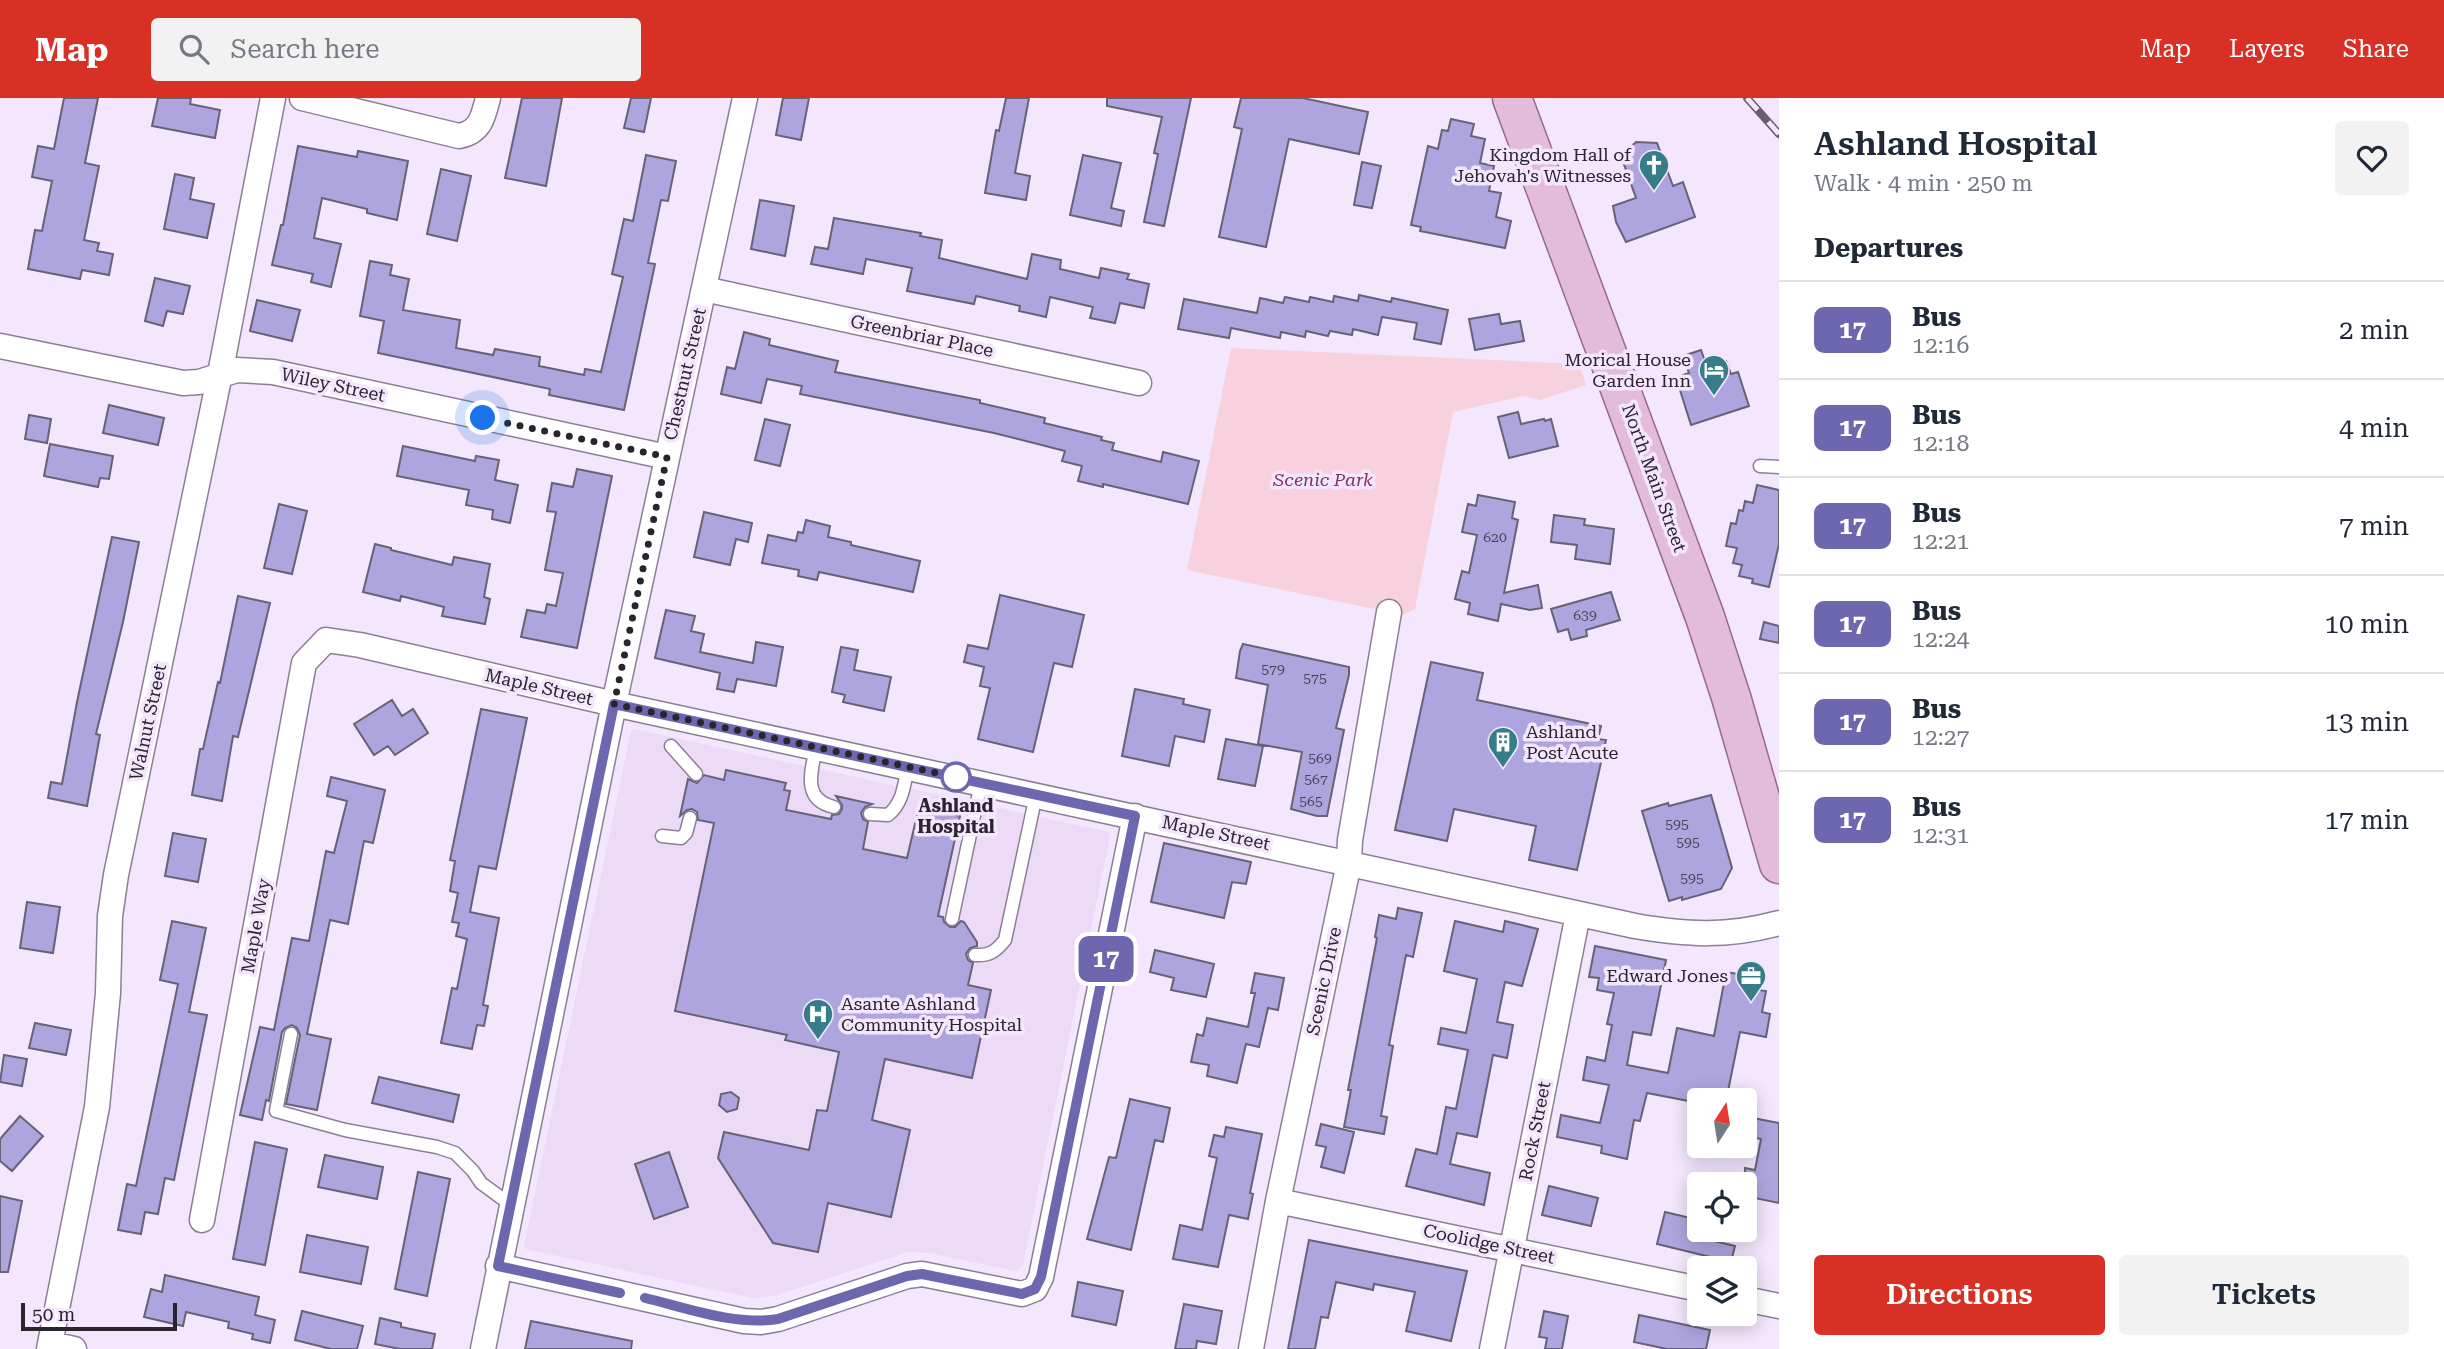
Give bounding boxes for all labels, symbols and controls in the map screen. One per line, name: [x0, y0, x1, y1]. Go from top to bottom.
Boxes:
search box: [151, 18, 641, 81]
text: Map: [35, 30, 109, 69]
icon: search: [175, 30, 213, 68]
text: Search here: [231, 34, 380, 64]
text: Map: [2140, 35, 2191, 63]
text: Layers: [2229, 35, 2305, 63]
text: Share: [2343, 35, 2409, 63]
button: heart: [2335, 121, 2409, 195]
text: Ashland Hospital: [1814, 124, 2097, 163]
place label: Kingdom Hall of Jehovah's Witnesses: [1454, 144, 1632, 186]
church icon: Kingdom Hall of Jehovah's Witnesses: [1637, 148, 1671, 192]
text: Walk · 4 min · 250 m: [1814, 170, 2033, 197]
text: Departures: [1814, 233, 1963, 263]
text: Bus: [1912, 302, 1961, 332]
street label: Chestnut Street: [659, 305, 710, 442]
street label: Greenbriar Place: [849, 310, 996, 361]
text: 2 min: [2339, 315, 2409, 345]
text: 17: [1839, 316, 1866, 344]
text: 12:16: [1912, 332, 1969, 359]
place label: Morical House Garden Inn: [1564, 349, 1691, 391]
hotel icon: Morical House Garden Inn: [1697, 353, 1731, 397]
street label: Wiley Street: [279, 363, 387, 406]
your location: [465, 400, 500, 435]
text: Bus: [1912, 400, 1961, 430]
street label: North Main Street: [1618, 401, 1691, 555]
text: 4 min: [2339, 413, 2409, 443]
text: 17: [1839, 414, 1866, 442]
text: 12:18: [1912, 430, 1969, 457]
park label: Scenic Park: [1272, 469, 1373, 490]
text: Bus: [1912, 498, 1961, 528]
text: 7 min: [2339, 511, 2409, 541]
text: 17: [1839, 512, 1866, 540]
text: 12:21: [1912, 528, 1969, 555]
house number: 620: [1483, 529, 1507, 545]
text: Bus: [1912, 596, 1961, 626]
house number: 639: [1573, 607, 1597, 623]
text: 10 min: [2325, 609, 2409, 639]
text: 17: [1839, 610, 1866, 638]
text: 12:24: [1912, 626, 1969, 653]
house number: 579: [1261, 661, 1285, 677]
street label: Walnut Street: [125, 662, 170, 782]
street label: Maple Street: [483, 664, 595, 709]
house number: 575: [1303, 670, 1327, 686]
text: Bus: [1912, 694, 1961, 724]
text: 13 min: [2325, 707, 2409, 737]
text: 17: [1839, 708, 1866, 736]
place label: Ashland Post Acute: [1526, 721, 1618, 763]
text: 12:27: [1912, 724, 1969, 751]
building icon: Ashland Post Acute: [1486, 725, 1520, 769]
house number: 569: [1308, 750, 1332, 766]
marker: Ashland Hospital: [941, 762, 971, 792]
house number: 567: [1304, 771, 1328, 787]
text: Bus: [1912, 792, 1961, 822]
house number: 565: [1299, 793, 1323, 809]
place label: Ashland Hospital: [917, 795, 995, 837]
text: 17 min: [2325, 805, 2409, 835]
text: 17: [1839, 806, 1866, 834]
street label: Maple Street: [1160, 811, 1272, 854]
house number: 595: [1665, 816, 1689, 832]
text: 12:31: [1912, 822, 1969, 849]
house number: 595: [1676, 834, 1700, 850]
house number: 595: [1680, 870, 1704, 886]
street label: Maple Way: [237, 876, 274, 975]
street label: Scenic Drive: [1302, 925, 1345, 1037]
line badge: 17: [1074, 936, 1138, 982]
text: 17: [1093, 945, 1119, 973]
office icon: Edward Jones: [1734, 959, 1768, 1003]
place label: Edward Jones: [1606, 965, 1728, 986]
place label: Asante Ashland Community Hospital: [841, 993, 1023, 1035]
hospital icon: Asante Ashland Community Hospital: [801, 997, 835, 1041]
street label: Rock Street: [1515, 1079, 1555, 1182]
north arrow: [1687, 1088, 1757, 1158]
map controls: [1687, 1088, 1757, 1326]
button: locate: [1687, 1172, 1757, 1242]
street label: Coolidge Street: [1421, 1219, 1557, 1268]
button: Directions: [1814, 1255, 2105, 1335]
button: Tickets: [2119, 1255, 2409, 1335]
button: layers: [1687, 1256, 1757, 1326]
scale bar: [21, 1300, 177, 1332]
text: 50 m: [32, 1303, 75, 1326]

